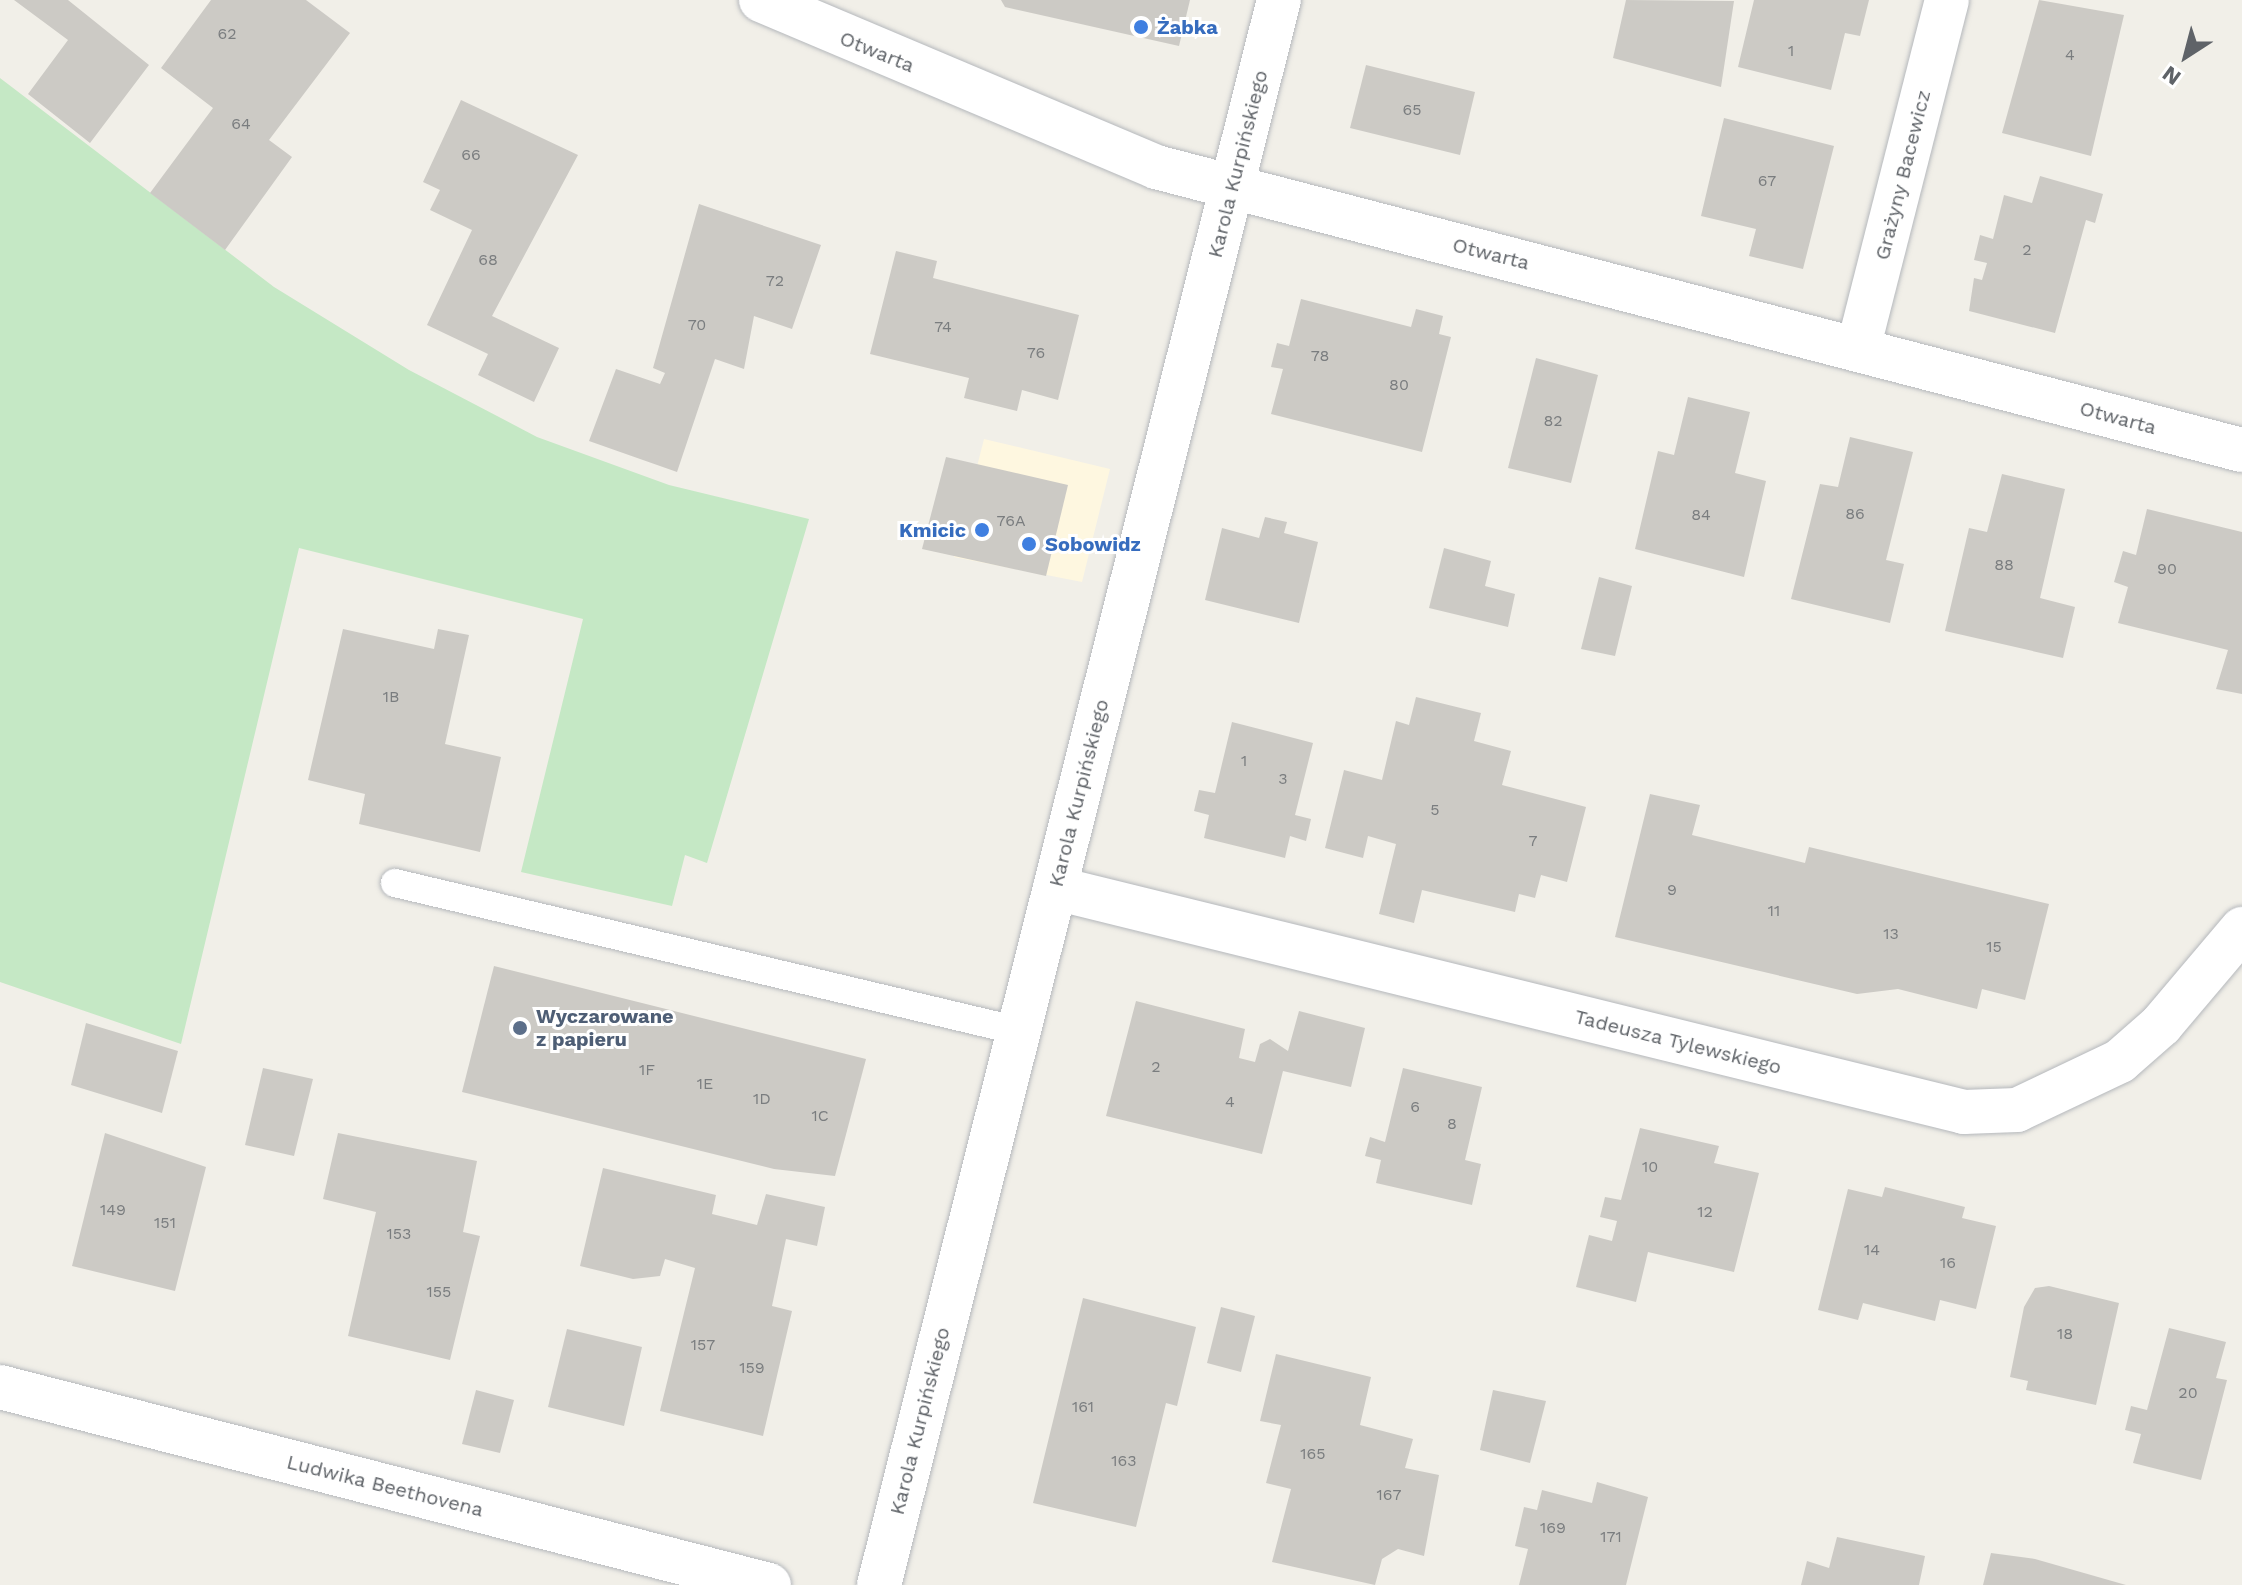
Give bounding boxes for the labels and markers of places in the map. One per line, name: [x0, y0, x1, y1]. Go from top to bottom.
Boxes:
place label: Żabka: [1157, 15, 1218, 39]
marker: Żabka: [1132, 18, 1150, 36]
place label: Kmicic: [899, 518, 966, 542]
marker: Kmicic: [973, 521, 991, 539]
place label: Sobowidz: [1045, 532, 1141, 556]
marker: Sobowidz: [1020, 535, 1038, 553]
place label: Wyczarowane z papieru: [536, 1004, 674, 1051]
marker: Wyczarowane z papieru: [511, 1019, 529, 1037]

